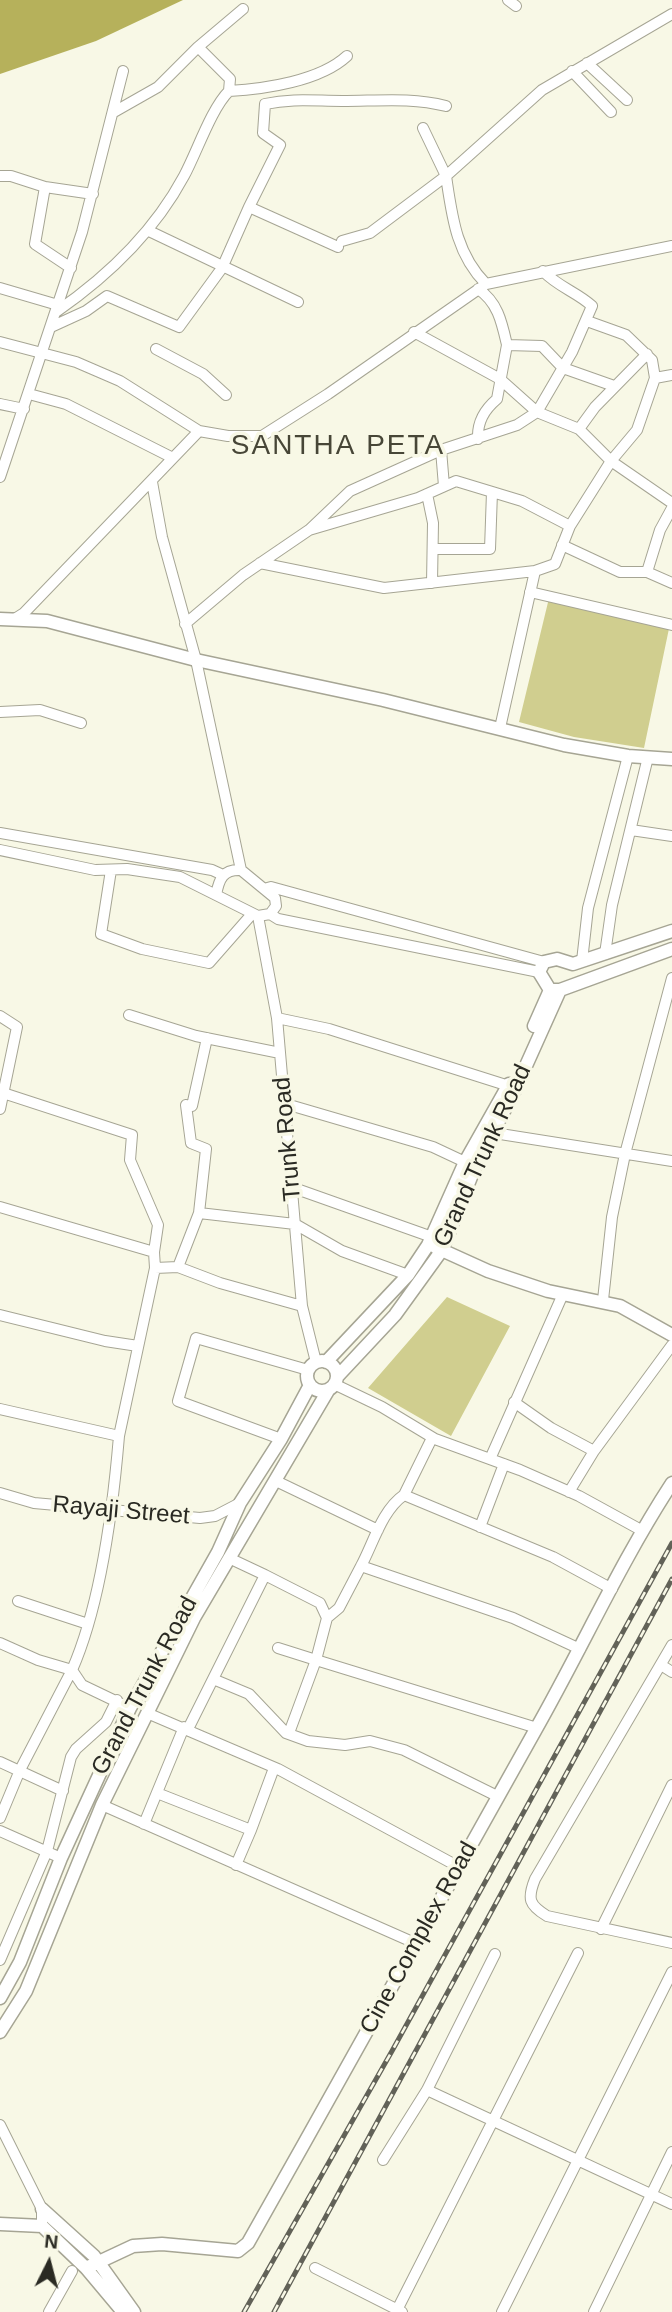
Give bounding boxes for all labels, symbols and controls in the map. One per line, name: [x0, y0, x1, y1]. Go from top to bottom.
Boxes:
district label: SANTHA PETA: [232, 429, 444, 463]
street label: Grand Trunk Road: [428, 1060, 538, 1252]
street label: Trunk Road: [268, 1076, 308, 1202]
street label: Rayaji Street: [51, 1491, 191, 1531]
street label: Grand Trunk Road: [86, 1592, 204, 1780]
street label: Cine Complex Road: [354, 1837, 484, 2039]
north arrow: [14, 2228, 84, 2298]
text: N: [43, 2230, 59, 2253]

